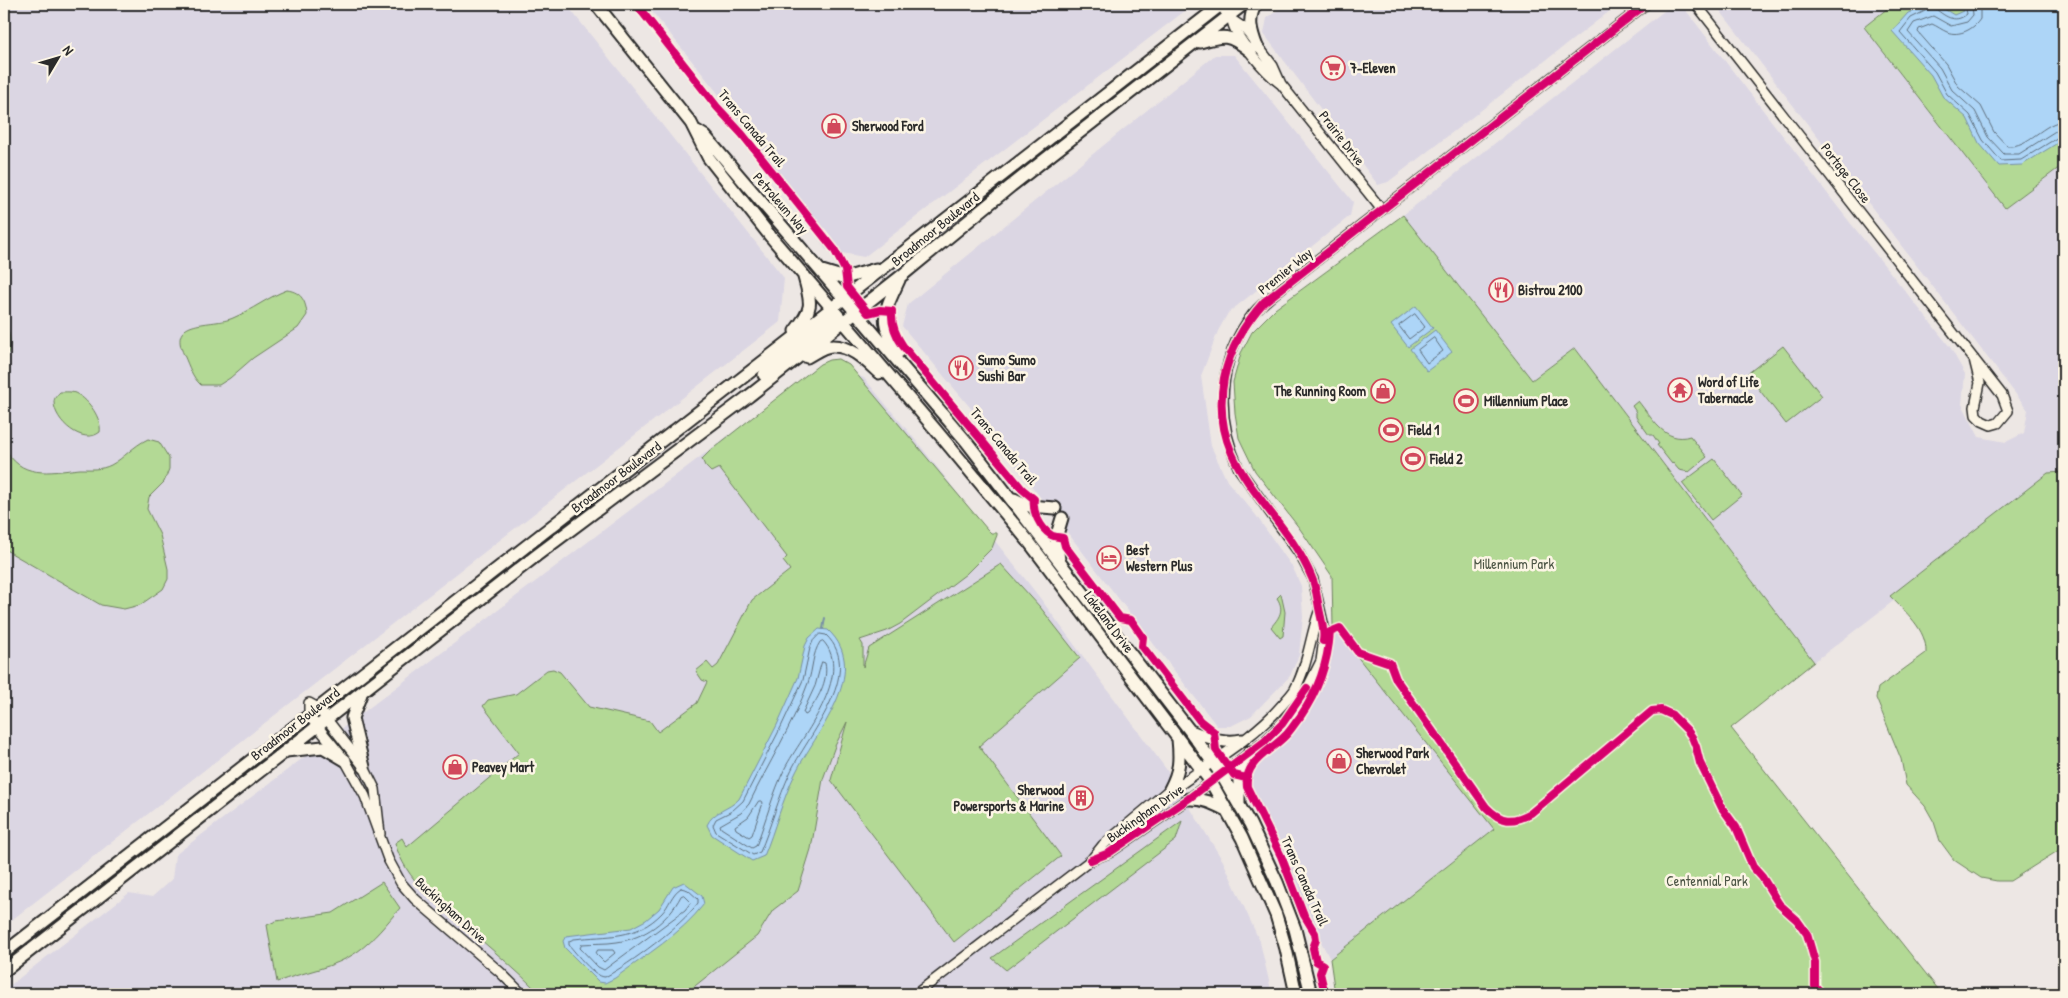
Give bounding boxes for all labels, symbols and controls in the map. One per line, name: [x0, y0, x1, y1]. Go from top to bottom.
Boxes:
north arrow: [32, 32, 82, 82]
text: N: [59, 41, 79, 59]
supermarket icon: 7-Eleven: [1320, 55, 1346, 81]
place label: 7-Eleven: [1349, 58, 1396, 77]
street label: Trans Canada Trail: [714, 85, 791, 171]
street label: Prairie Drive: [1315, 106, 1370, 169]
shop icon: Sherwood Ford: [821, 113, 847, 139]
place label: Sherwood Ford: [852, 116, 924, 135]
street label: Portage Close: [1816, 139, 1876, 208]
street label: Petroleum Way: [749, 168, 813, 238]
street label: Broadmoor Boulevard: [887, 187, 983, 270]
street label: Premier Way: [1254, 243, 1316, 299]
restaurant icon: Bistrou 2100: [1488, 277, 1514, 303]
place label: Bistrou 2100: [1518, 280, 1583, 299]
place label: Sumo Sumo Sushi Bar: [978, 350, 1036, 385]
restaurant icon: Sumo Sumo Sushi Bar: [948, 355, 974, 381]
place label: Word of Life Tabernacle: [1697, 372, 1760, 407]
temple icon: Word of Life Tabernacle: [1667, 377, 1693, 403]
shop icon: The Running Room: [1370, 378, 1396, 404]
place label: The Running Room: [1273, 381, 1366, 402]
sports icon: Millennium Place: [1453, 388, 1479, 414]
place label: Millennium Place: [1484, 391, 1569, 410]
street label: Trans Canada Trail: [966, 403, 1043, 489]
sports icon: Field 1: [1378, 417, 1404, 443]
place label: Field 1: [1407, 420, 1439, 439]
street label: Broadmoor Boulevard: [567, 436, 665, 517]
sports icon: Field 2: [1400, 446, 1426, 472]
place label: Field 2: [1429, 449, 1463, 468]
place label: Best Western Plus: [1126, 540, 1193, 575]
hotel icon: Best Western Plus: [1096, 545, 1122, 571]
park label: Millennium Park: [1474, 554, 1554, 573]
street label: Lakeland Drive: [1080, 587, 1139, 657]
street label: Broadmoor Boulevard: [246, 683, 344, 764]
place label: Sherwood Park Chevrolet: [1356, 743, 1429, 778]
shop icon: Sherwood Park Chevrolet: [1326, 748, 1352, 774]
shop icon: Peavey Mart: [442, 754, 468, 780]
place label: Peavey Mart: [472, 757, 535, 778]
street label: Buckingham Drive: [1102, 779, 1188, 847]
place label: Sherwood Powersports & Marine: [953, 780, 1065, 817]
building icon: Sherwood Powersports & Marine: [1068, 785, 1094, 811]
street label: Trans Canada Trail: [1277, 833, 1334, 929]
park label: Centennial Park: [1666, 871, 1748, 890]
street label: Buckingham Drive: [411, 872, 491, 948]

